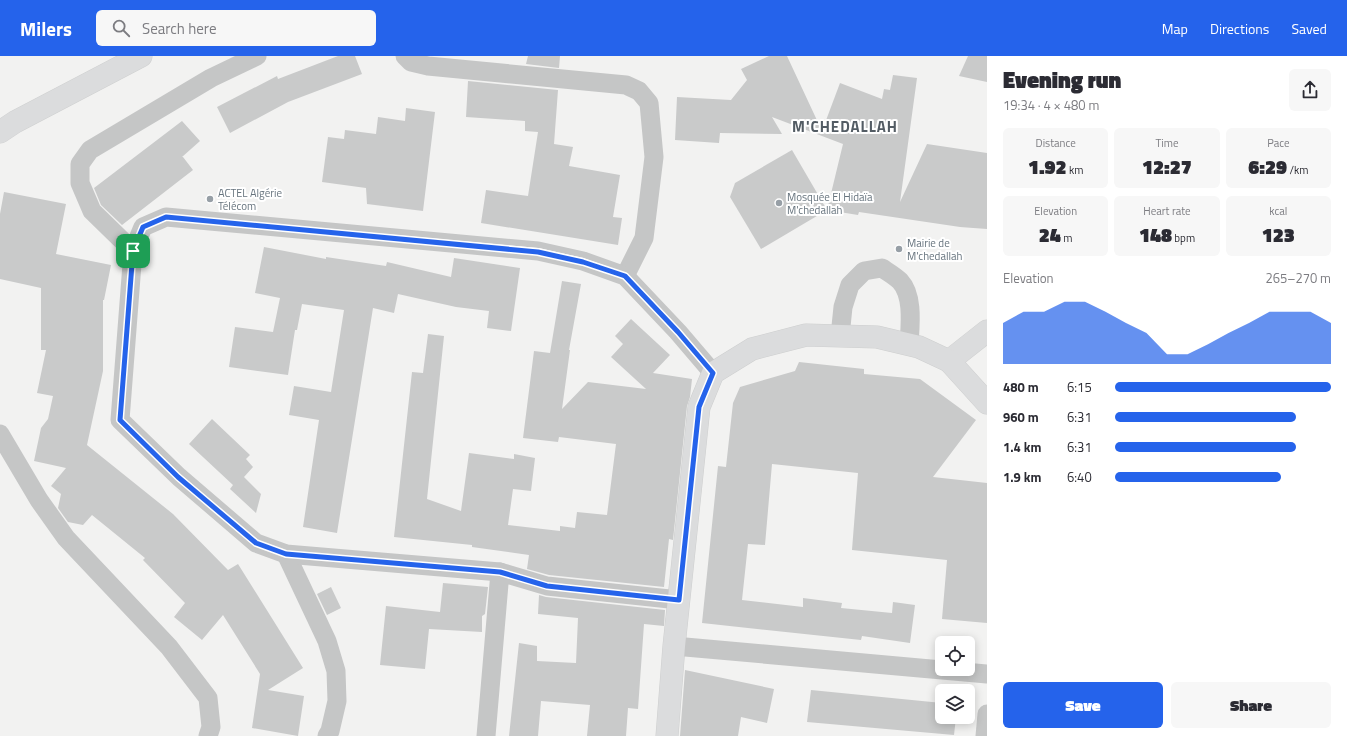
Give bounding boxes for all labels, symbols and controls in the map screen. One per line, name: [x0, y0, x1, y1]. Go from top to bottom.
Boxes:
search box: [96, 10, 376, 46]
text: Milers: [20, 14, 72, 43]
icon: search: [110, 17, 132, 39]
text: Search here: [142, 17, 216, 40]
text: Map: [1162, 18, 1188, 39]
text: Directions: [1210, 18, 1269, 39]
text: Saved: [1291, 18, 1327, 39]
text: Evening run: [1003, 63, 1121, 97]
button: share: [1289, 69, 1331, 111]
text: 19:34 · 4 × 480 m: [1003, 95, 1099, 115]
district label: M'CHEDALLAH: [792, 115, 898, 138]
text: Distance: [1036, 135, 1076, 151]
text: Time: [1156, 135, 1178, 151]
text: Pace: [1267, 135, 1289, 151]
text: 1.92: [1028, 151, 1067, 182]
text: 12:27: [1142, 151, 1192, 182]
text: 6:29: [1248, 151, 1287, 182]
text: km: [1067, 162, 1083, 178]
text: /km: [1287, 162, 1308, 178]
place label: ACTEL Algérie Télécom: [218, 185, 282, 214]
place label: Mosquée El Hidaïa M'chedallah: [787, 189, 873, 218]
marker: ACTEL Algérie Télécom: [205, 194, 215, 204]
marker: Mosquée El Hidaïa M'chedallah: [774, 198, 784, 208]
text: Elevation: [1034, 203, 1077, 219]
text: Heart rate: [1143, 203, 1191, 219]
text: kcal: [1269, 203, 1287, 219]
text: 24: [1039, 219, 1061, 250]
text: 148: [1139, 219, 1172, 250]
text: 123: [1262, 219, 1295, 250]
text: m: [1061, 230, 1072, 246]
text: bpm: [1172, 230, 1195, 246]
pin: [116, 234, 150, 268]
place label: Mairie de M'chedallah: [907, 235, 963, 264]
icon: arrive: [122, 240, 144, 262]
marker: Mairie de M'chedallah: [894, 244, 904, 254]
text: Elevation: [1003, 268, 1054, 288]
text: 265–270 m: [1265, 268, 1331, 288]
text: 480 m: [1003, 377, 1039, 397]
text: 6:15: [1067, 377, 1092, 397]
text: 960 m: [1003, 407, 1039, 427]
text: 6:31: [1067, 407, 1092, 427]
text: 1.4 km: [1003, 437, 1041, 457]
text: 6:31: [1067, 437, 1092, 457]
text: 1.9 km: [1003, 467, 1041, 487]
text: 6:40: [1067, 467, 1092, 487]
map controls: [935, 636, 975, 724]
button: locate: [935, 636, 975, 676]
button: Save: [1003, 682, 1163, 728]
button: Share: [1171, 682, 1331, 728]
button: layers: [935, 684, 975, 724]

